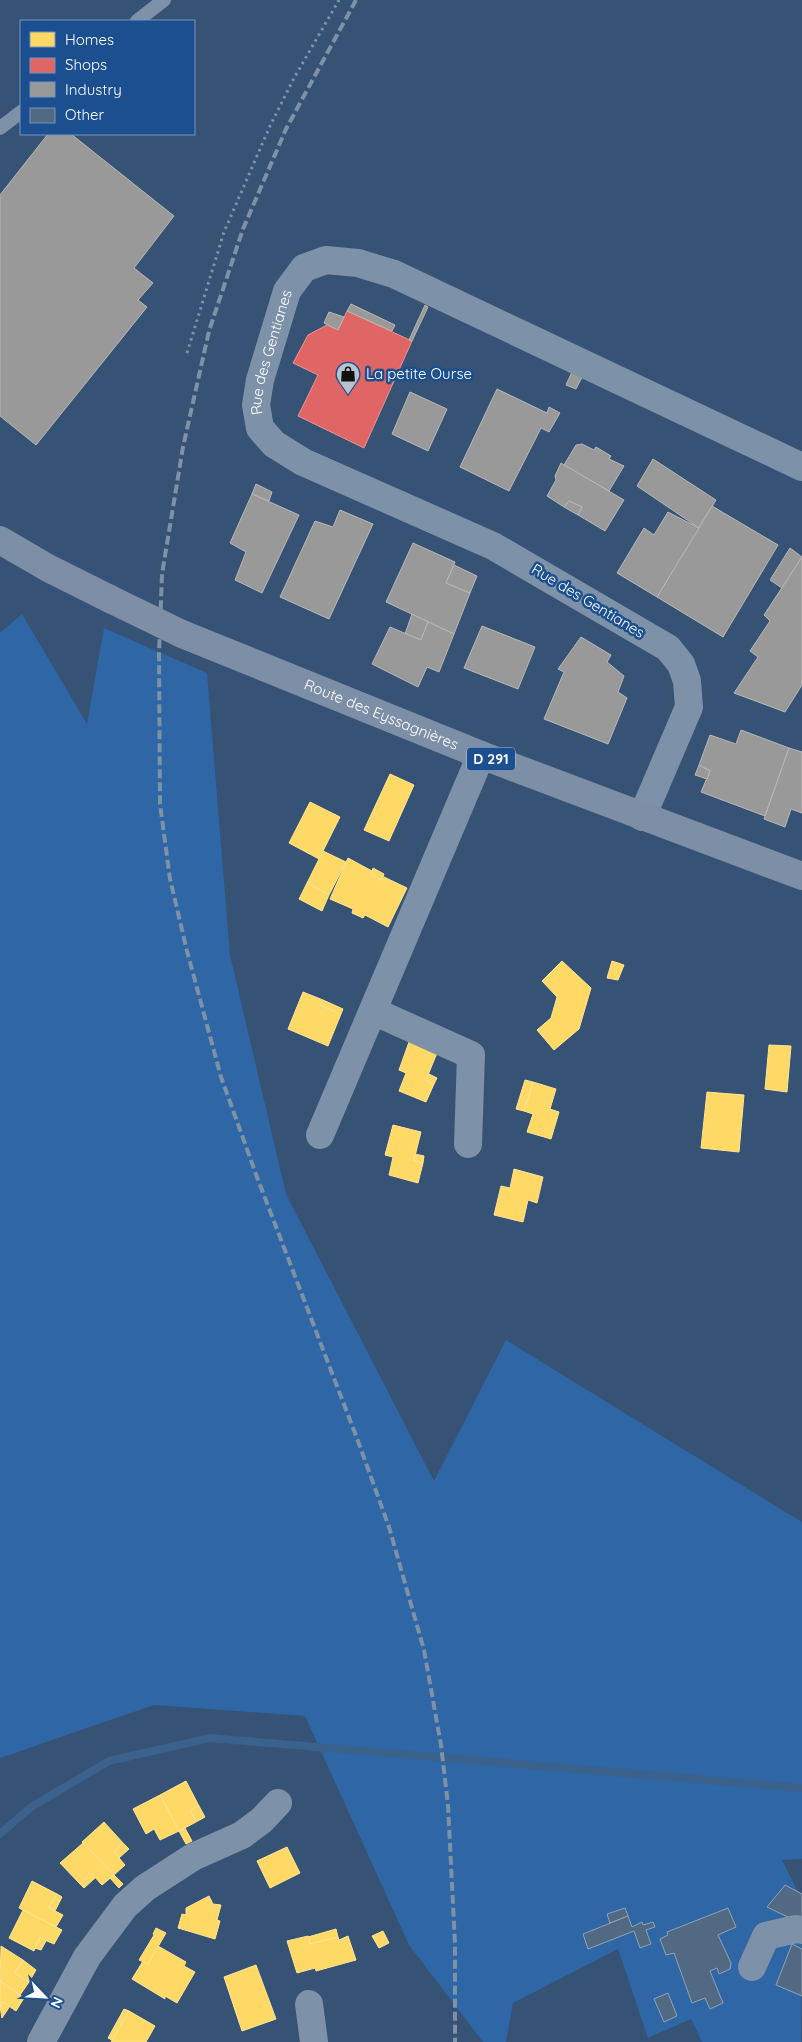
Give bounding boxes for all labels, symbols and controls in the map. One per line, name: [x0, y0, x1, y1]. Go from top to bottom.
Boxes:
legend: [20, 20, 195, 135]
text: Homes: [65, 30, 114, 49]
text: Shops: [65, 55, 107, 74]
text: Industry: [65, 80, 122, 99]
text: Other: [65, 105, 105, 124]
street label: Rue des Gentianes: [246, 287, 296, 416]
shop icon: La petite Ourse: [335, 361, 361, 395]
place label: La petite Ourse: [366, 364, 472, 383]
street label: Rue des Gentianes: [528, 559, 648, 642]
street label: Route des Eyssagnières: [302, 674, 461, 754]
road number: D 291: [467, 748, 515, 771]
north arrow: [20, 1972, 70, 2022]
text: N: [46, 1994, 67, 2011]

